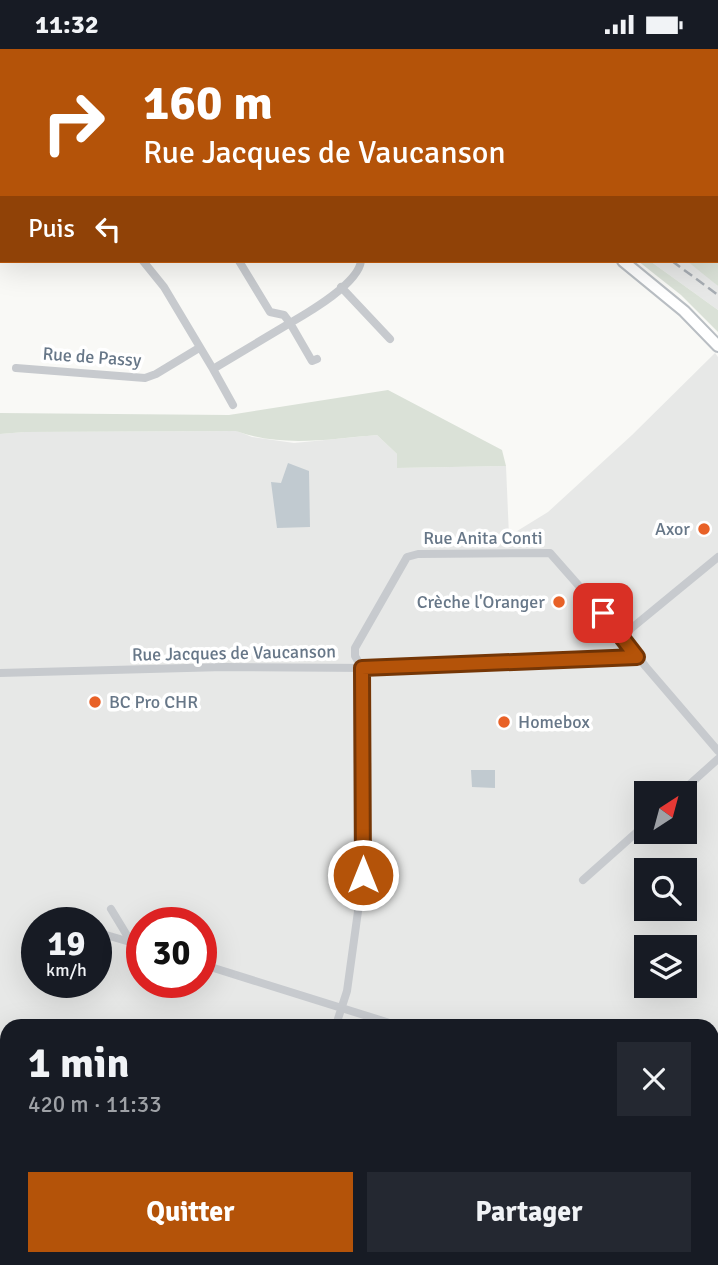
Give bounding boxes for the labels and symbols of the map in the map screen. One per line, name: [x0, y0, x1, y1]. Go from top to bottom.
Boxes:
street label: Rue de Passy: [42, 343, 143, 371]
place label: Axor: [655, 518, 690, 540]
marker: Axor: [696, 521, 712, 537]
street label: Rue Anita Conti: [423, 527, 543, 549]
pin: [573, 583, 633, 643]
place label: Crèche l'Oranger: [417, 591, 545, 613]
marker: Crèche l'Oranger: [551, 594, 567, 610]
street label: Rue Jacques de Vaucanson: [132, 640, 336, 666]
place label: BC Pro CHR: [109, 691, 198, 713]
marker: BC Pro CHR: [87, 694, 103, 710]
place label: Homebox: [518, 711, 590, 733]
marker: Homebox: [496, 714, 512, 730]
north arrow: [634, 781, 696, 843]
position arrow: [326, 838, 400, 912]
speed limit sign: 30: [126, 907, 217, 998]

